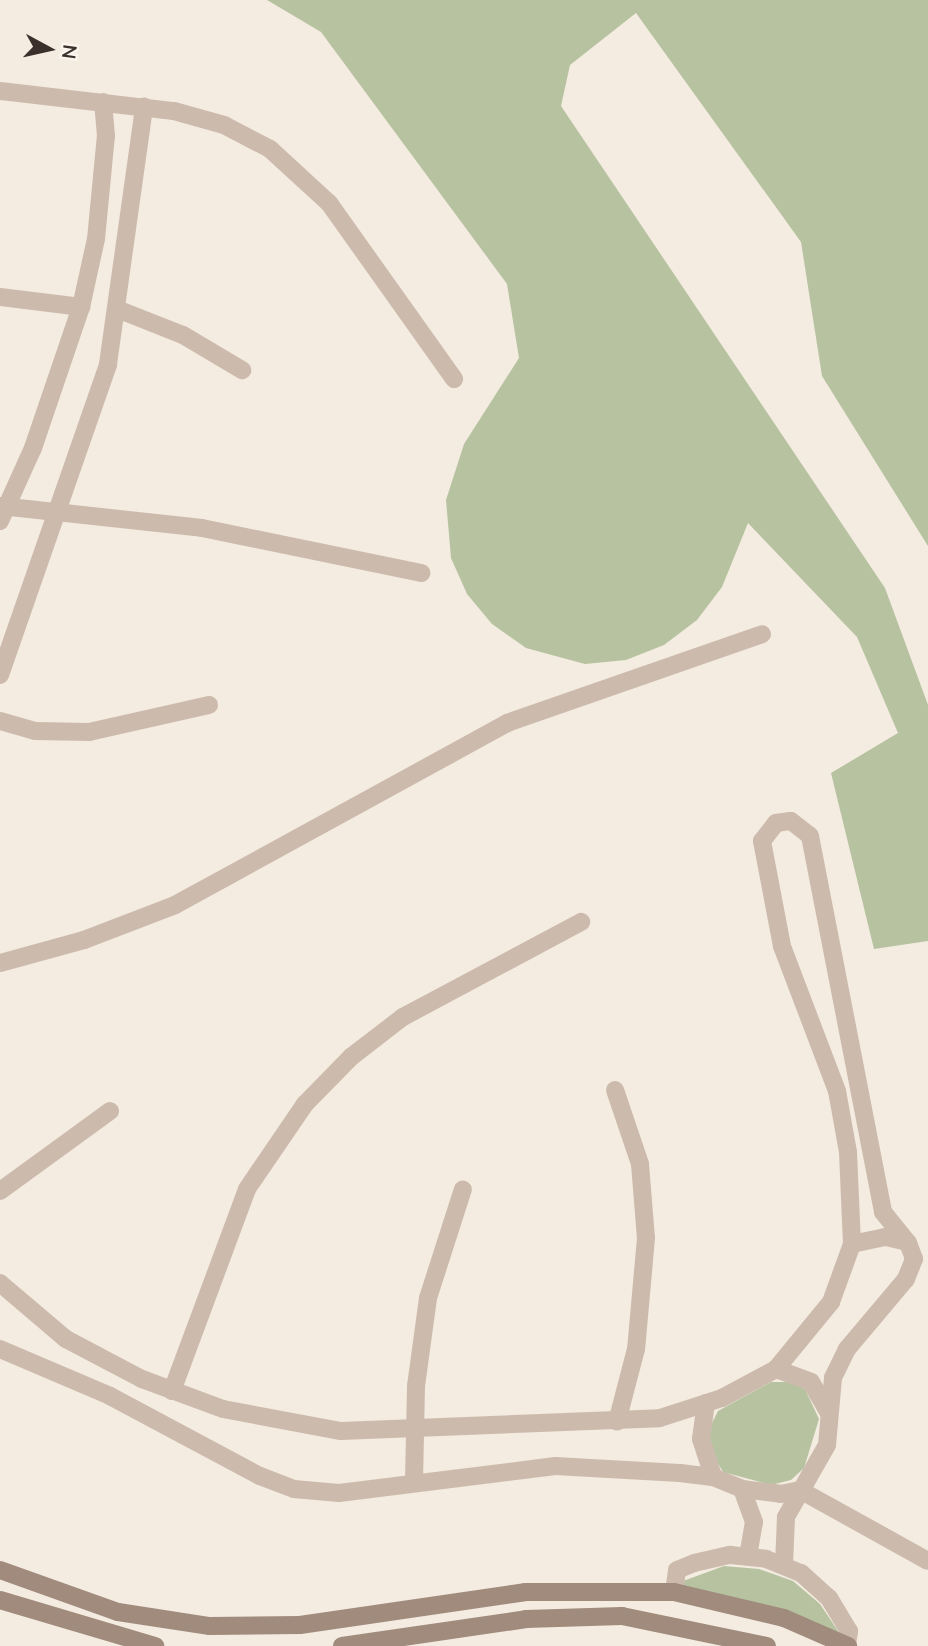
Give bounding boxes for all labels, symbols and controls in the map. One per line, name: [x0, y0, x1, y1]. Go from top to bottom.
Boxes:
north arrow: [14, 14, 84, 84]
text: N: [57, 43, 83, 61]

